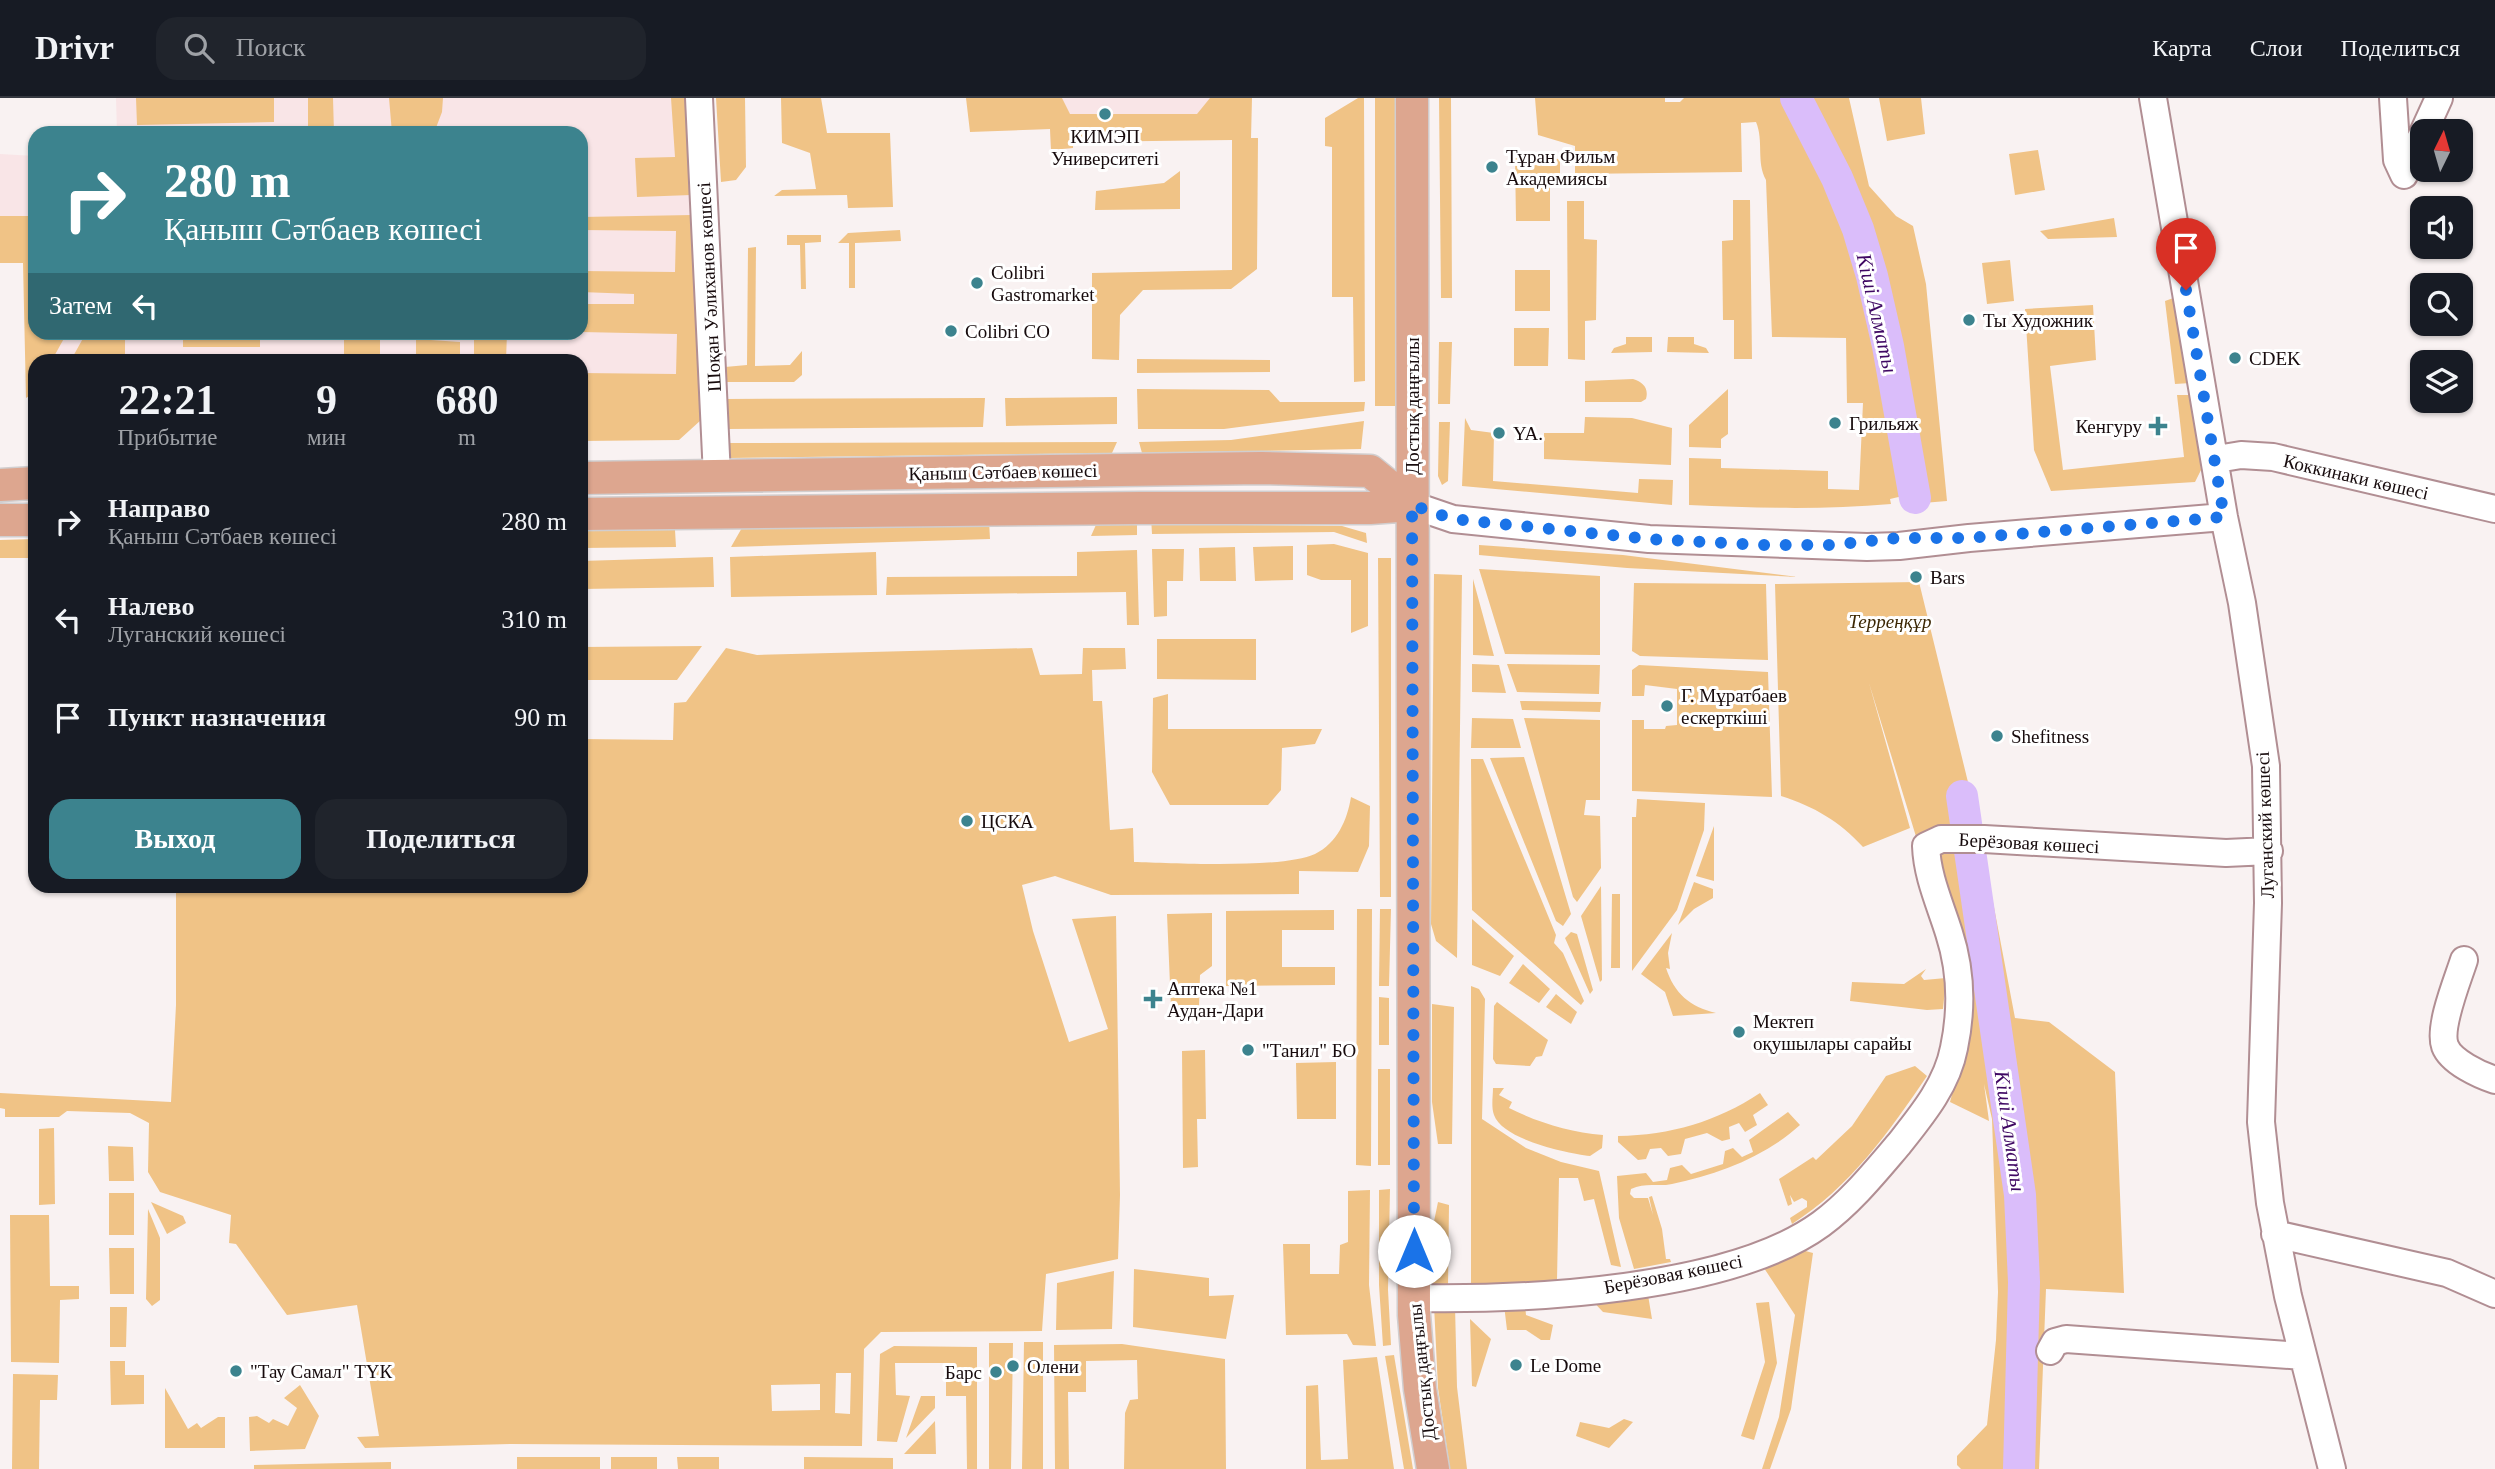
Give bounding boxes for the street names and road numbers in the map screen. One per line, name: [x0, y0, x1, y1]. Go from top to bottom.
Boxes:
street label: Шоқан Уәлиханов көшесі: [693, 182, 725, 392]
street label: Достық даңғылы: [1402, 337, 1423, 475]
street label: Коккинаки көшесі: [2281, 450, 2431, 504]
street label: Қаныш Сәтбаев көшесі: [908, 460, 1098, 484]
street label: Луганский көшесі: [2252, 751, 2278, 899]
street label: Берёзовая көшесі: [1958, 829, 2100, 857]
street label: Берёзовая көшесі: [1602, 1250, 1744, 1298]
street label: Достық даңғылы: [1404, 1302, 1440, 1441]

